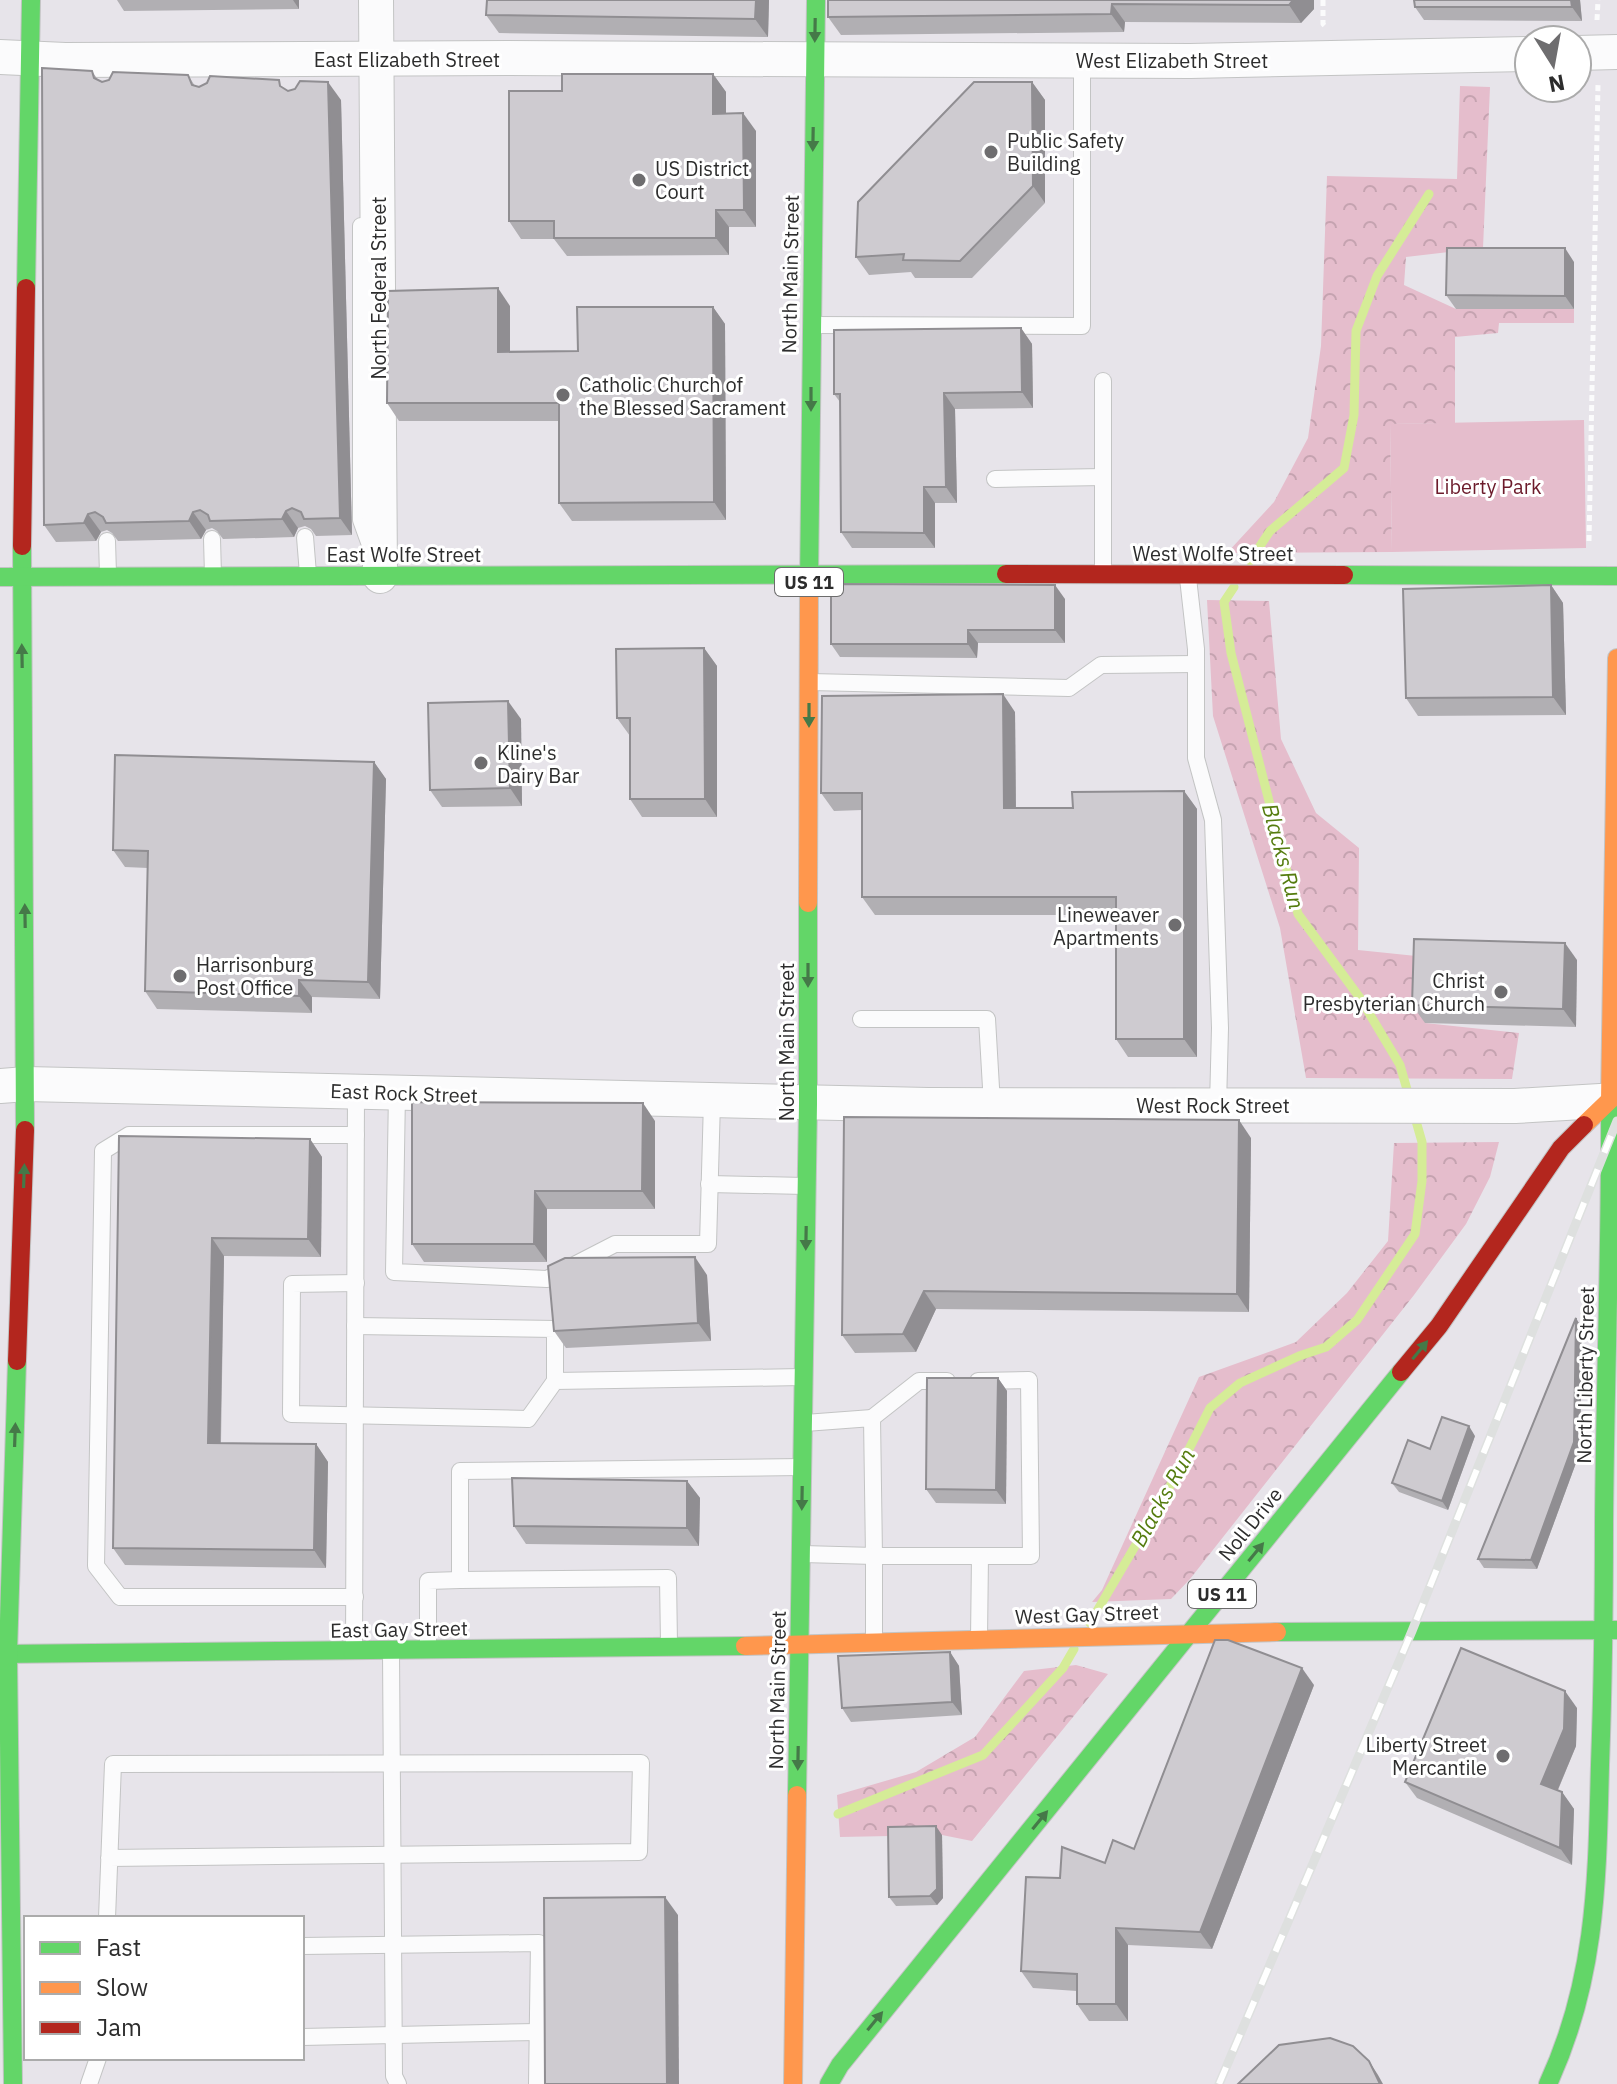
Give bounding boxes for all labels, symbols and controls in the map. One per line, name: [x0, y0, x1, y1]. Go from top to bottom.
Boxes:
one-way arrow: [809, 18, 821, 43]
north arrow: [1513, 24, 1593, 104]
street label: East Elizabeth Street: [314, 46, 500, 73]
street label: West Elizabeth Street: [1076, 47, 1268, 74]
text: N: [1546, 68, 1568, 100]
one-way arrow: [807, 127, 819, 152]
place label: Public Safety Building: [1007, 127, 1124, 177]
marker: Public Safety Building: [982, 143, 1000, 161]
place label: US District Court: [655, 155, 749, 205]
marker: US District Court: [630, 171, 648, 189]
street label: North Main Street: [775, 194, 805, 354]
street label: North Federal Street: [365, 196, 392, 380]
place label: Catholic Church of the Blessed Sacrament: [579, 371, 786, 421]
marker: Catholic Church of the Blessed Sacrament: [554, 386, 572, 404]
one-way arrow: [805, 387, 817, 412]
park label: Liberty Park: [1434, 473, 1542, 500]
street label: West Wolfe Street: [1133, 540, 1293, 567]
street label: East Wolfe Street: [327, 541, 481, 568]
road number: US 11: [775, 568, 843, 596]
one-way arrow: [16, 643, 28, 668]
one-way arrow: [803, 703, 815, 728]
place label: Kline's Dairy Bar: [497, 739, 579, 789]
marker: Kline's Dairy Bar: [472, 754, 490, 772]
water label: Blacks Run: [1256, 800, 1312, 912]
place label: Lineweaver Apartments: [1053, 901, 1159, 951]
one-way arrow: [18, 903, 31, 928]
marker: Lineweaver Apartments: [1166, 916, 1184, 934]
place label: Harrisonburg Post Office: [196, 951, 314, 1001]
street label: North Main Street: [773, 963, 800, 1121]
one-way arrow: [802, 963, 814, 988]
marker: Harrisonburg Post Office: [171, 967, 189, 985]
place label: Christ Presbyterian Church: [1303, 967, 1485, 1017]
marker: Christ Presbyterian Church: [1492, 983, 1510, 1001]
street label: East Rock Street: [330, 1077, 478, 1109]
street label: West Rock Street: [1136, 1092, 1290, 1119]
one-way arrow: [17, 1163, 30, 1188]
one-way arrow: [800, 1226, 812, 1251]
street label: North Liberty Street: [1570, 1286, 1600, 1464]
one-way arrow: [1411, 1340, 1428, 1361]
one-way arrow: [9, 1422, 22, 1447]
water label: Blacks Run: [1123, 1443, 1201, 1551]
street label: Noll Drive: [1212, 1482, 1288, 1566]
one-way arrow: [796, 1486, 808, 1511]
one-way arrow: [1247, 1542, 1263, 1562]
road number: US 11: [1188, 1580, 1256, 1608]
street label: West Gay Street: [1015, 1598, 1159, 1630]
street label: North Main Street: [762, 1610, 792, 1770]
street label: East Gay Street: [330, 1614, 468, 1644]
place label: Liberty Street Mercantile: [1365, 1731, 1487, 1781]
one-way arrow: [791, 1746, 804, 1771]
marker: Liberty Street Mercantile: [1494, 1747, 1512, 1765]
one-way arrow: [1031, 1811, 1048, 1831]
legend: [24, 1916, 304, 2060]
text: Fast: [96, 1931, 141, 1963]
text: Slow: [96, 1971, 148, 2003]
text: Jam: [96, 2011, 142, 2043]
one-way arrow: [866, 2011, 883, 2031]

